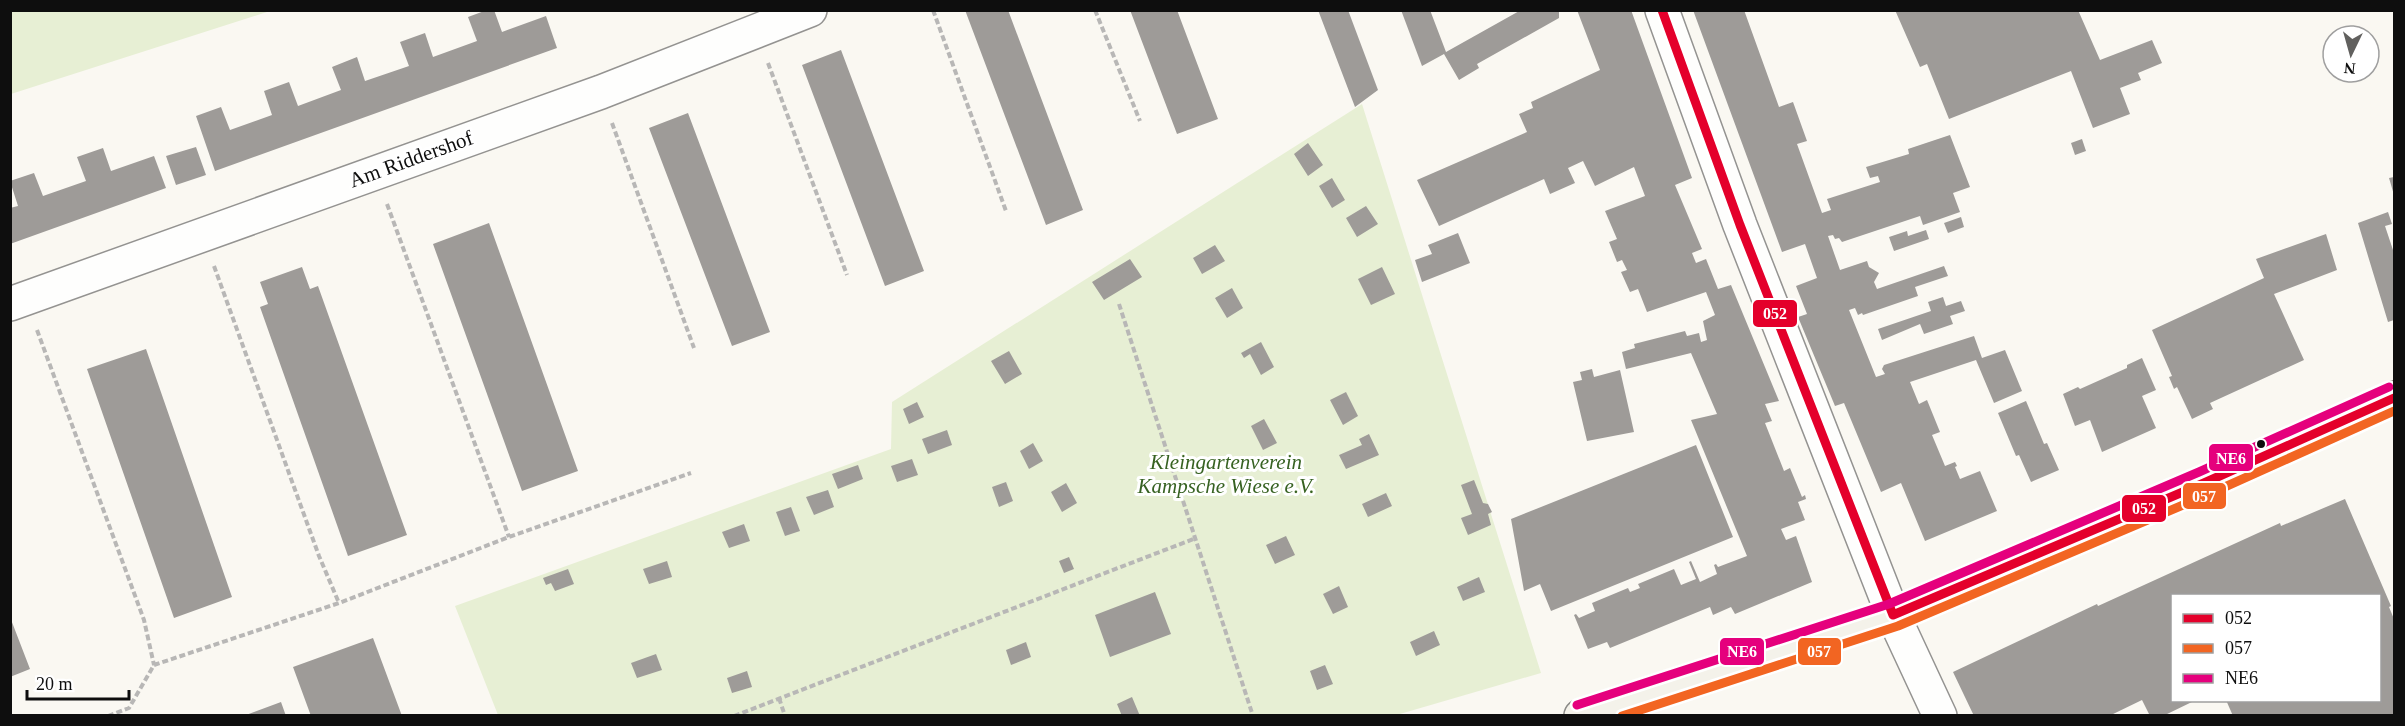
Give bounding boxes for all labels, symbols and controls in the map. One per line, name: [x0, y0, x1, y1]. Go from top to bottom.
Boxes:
north arrow: [2321, 24, 2381, 84]
text: N: [2343, 59, 2356, 77]
street label: Am Riddershof: [346, 125, 476, 193]
line badge: 052: [1752, 299, 1798, 328]
text: 052: [1763, 305, 1787, 322]
unlabelled marker: [2255, 438, 2267, 450]
line badge: NE6: [2208, 443, 2254, 472]
park label: Kleingartenverein Kampsche Wiese e.V.: [1137, 450, 1314, 498]
text: NE6: [2216, 450, 2246, 467]
line badge: 057: [2182, 482, 2227, 510]
text: 057: [2192, 488, 2216, 505]
line badge: 052: [2121, 494, 2167, 523]
text: 052: [2132, 500, 2156, 517]
legend: [2171, 594, 2381, 702]
text: 052: [2225, 608, 2252, 628]
line badge: NE6: [1719, 637, 1765, 666]
line badge: 057: [1797, 637, 1842, 666]
text: 057: [2225, 638, 2252, 658]
text: NE6: [1727, 643, 1757, 660]
text: 057: [1807, 643, 1831, 660]
scale bar: [27, 663, 129, 701]
text: NE6: [2225, 668, 2258, 688]
text: 20 m: [36, 674, 73, 694]

